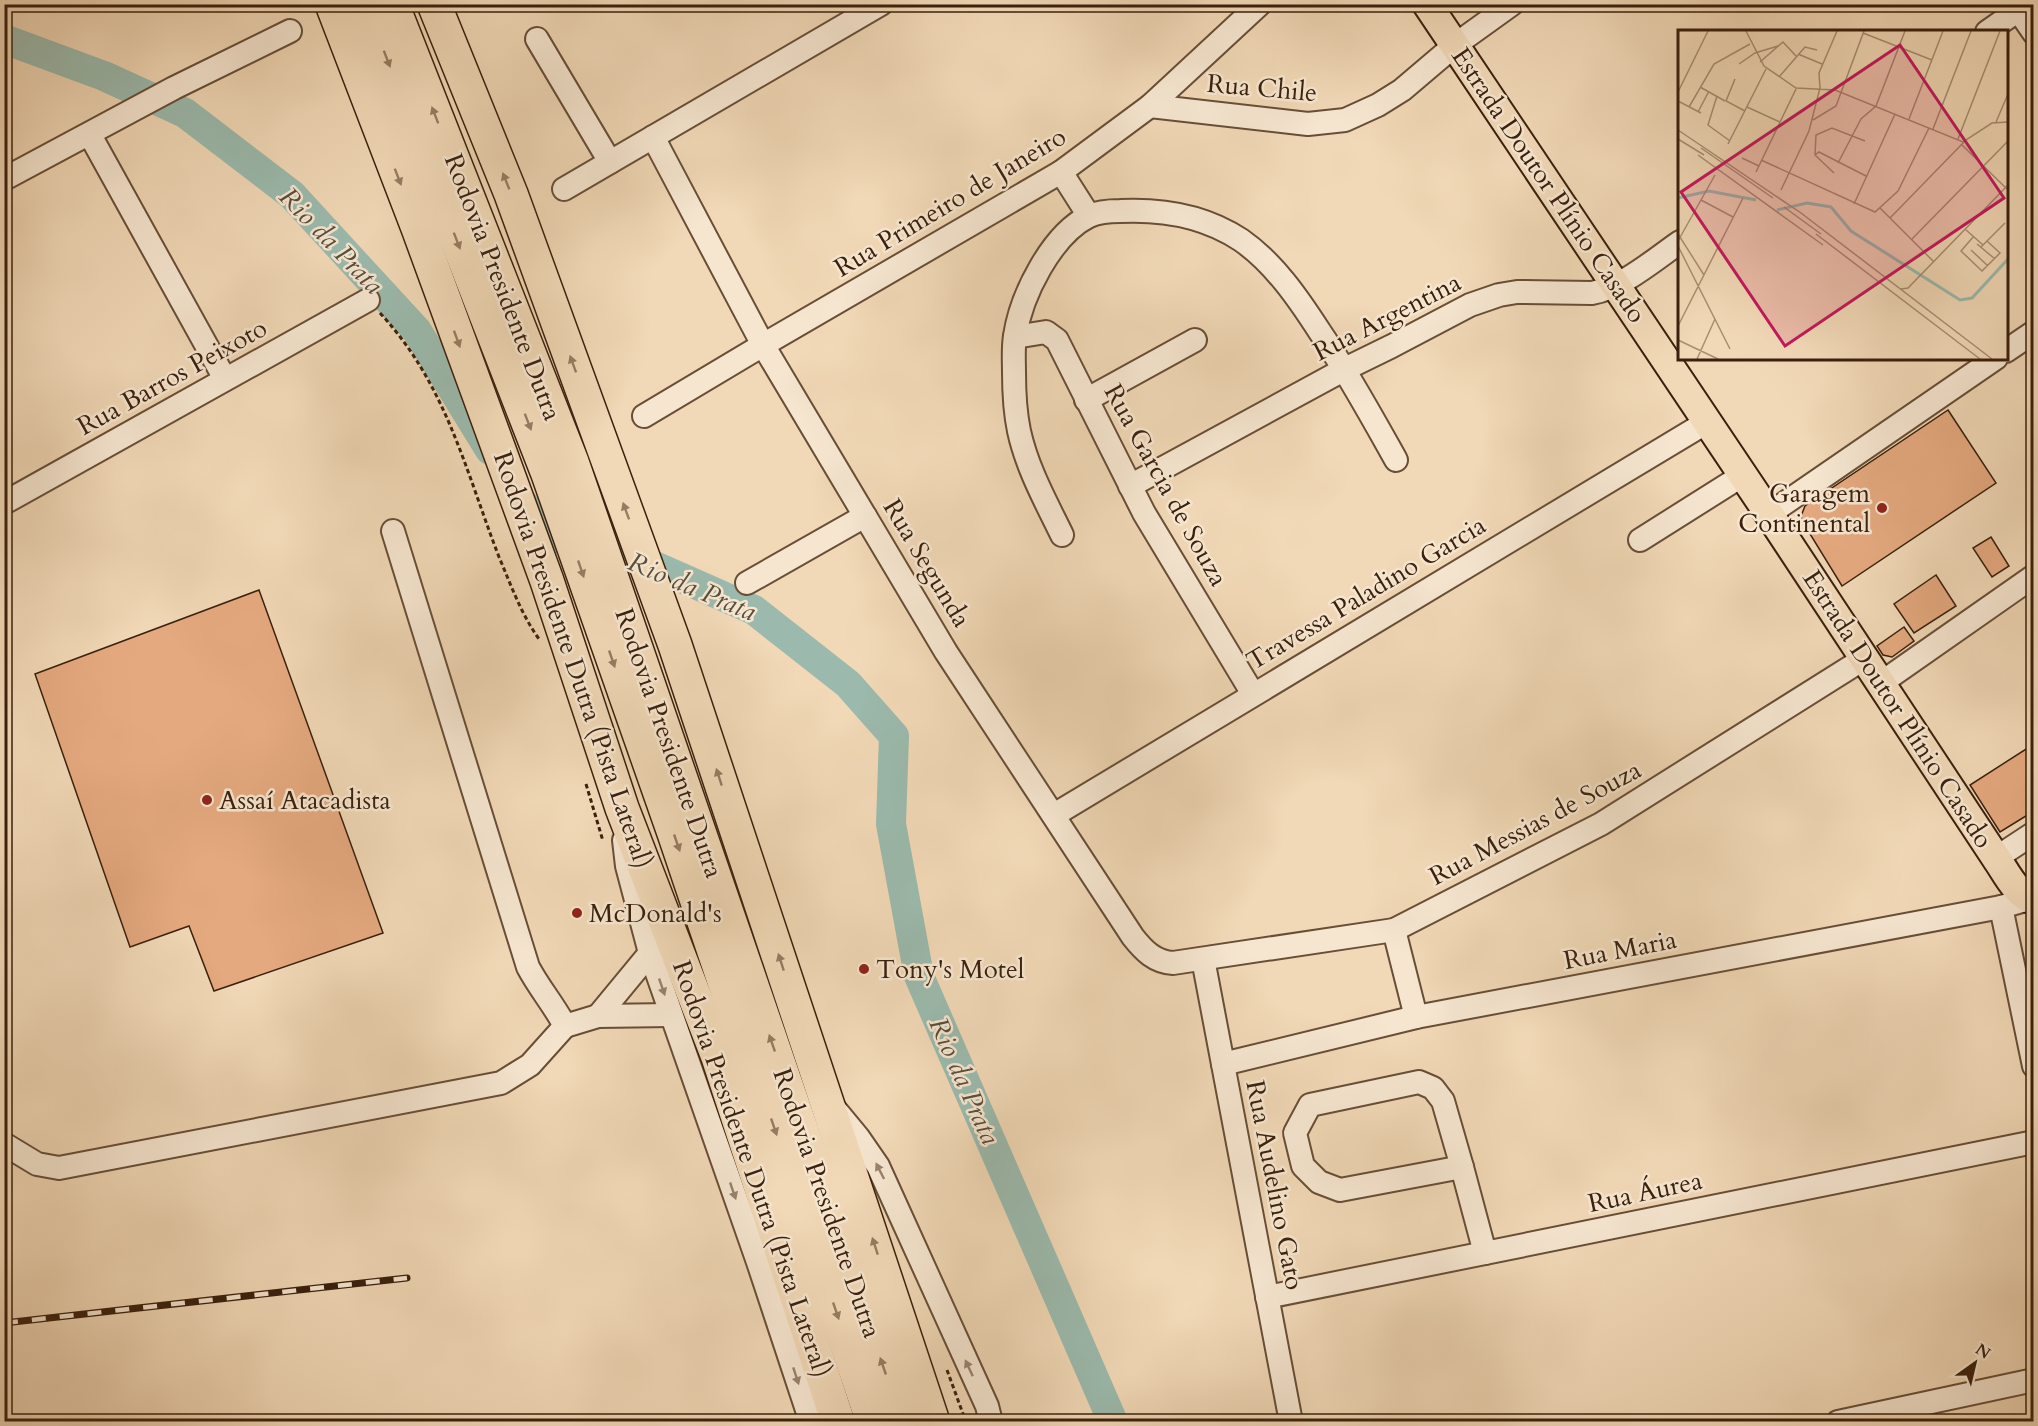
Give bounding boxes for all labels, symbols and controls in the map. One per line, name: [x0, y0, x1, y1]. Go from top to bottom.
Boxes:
inset map: [1678, 30, 2008, 360]
street label: Estrada Doutor Plínio Casado: [1444, 40, 1654, 330]
one-way arrow: [383, 50, 392, 68]
street label: Rua Chile: [1205, 66, 1319, 110]
one-way arrow: [430, 106, 440, 124]
street label: Rua Primeiro de Janeiro: [828, 119, 1072, 285]
street label: Rodovia Presidente Dutra: [436, 149, 570, 425]
one-way arrow: [393, 169, 403, 187]
one-way arrow: [501, 171, 511, 189]
water label: Rio da Prata: [271, 179, 391, 303]
one-way arrow: [453, 232, 463, 250]
street label: Rua Argentina: [1307, 265, 1467, 369]
street label: Rua Barros Peixoto: [71, 310, 273, 444]
one-way arrow: [453, 330, 463, 348]
one-way arrow: [567, 355, 577, 373]
street label: Rua Garcia de Souza: [1096, 378, 1236, 592]
one-way arrow: [523, 414, 533, 432]
street label: Rodovia Presidente Dutra (Pista Lateral): [485, 447, 661, 873]
place label: Garagem Continental: [1738, 476, 1870, 541]
street label: Rua Segunda: [875, 492, 979, 634]
marker: Garagem Continental: [1875, 501, 1889, 515]
one-way arrow: [620, 502, 630, 520]
street label: Travessa Paladino Garcia: [1240, 508, 1492, 678]
water label: Rio da Prata: [622, 543, 762, 631]
one-way arrow: [576, 560, 586, 578]
street label: Estrada Doutor Plínio Casado: [1795, 563, 2001, 855]
street label: Rodovia Presidente Dutra: [606, 603, 732, 883]
one-way arrow: [608, 650, 618, 668]
street label: Rua Messias de Souza: [1423, 752, 1647, 894]
one-way arrow: [713, 768, 723, 786]
place label: Assaí Atacadista: [219, 783, 391, 818]
marker: Assaí Atacadista: [200, 793, 214, 807]
one-way arrow: [673, 834, 682, 852]
place label: McDonald's: [589, 896, 722, 931]
marker: McDonald's: [570, 906, 584, 920]
street label: Rua Maria: [1561, 922, 1679, 978]
one-way arrow: [775, 952, 785, 970]
place label: Tony's Motel: [876, 952, 1025, 987]
street label: Rodovia Presidente Dutra (Pista Lateral): [666, 957, 838, 1381]
marker: Tony's Motel: [857, 962, 871, 976]
one-way arrow: [657, 979, 667, 997]
water label: Rio da Prata: [920, 1012, 1008, 1150]
one-way arrow: [766, 1034, 776, 1052]
street label: Rodovia Presidente Dutra: [766, 1064, 888, 1342]
street label: Rua Audelino Gato: [1238, 1077, 1312, 1293]
one-way arrow: [769, 1118, 779, 1136]
one-way arrow: [875, 1162, 885, 1179]
street label: Rua Áurea: [1585, 1163, 1705, 1221]
one-way arrow: [728, 1183, 738, 1201]
one-way arrow: [870, 1237, 879, 1255]
one-way arrow: [832, 1302, 841, 1320]
north arrow: [1945, 1333, 2005, 1393]
text: N: [1971, 1338, 1995, 1364]
one-way arrow: [878, 1357, 888, 1375]
one-way arrow: [964, 1358, 974, 1376]
one-way arrow: [791, 1367, 801, 1385]

